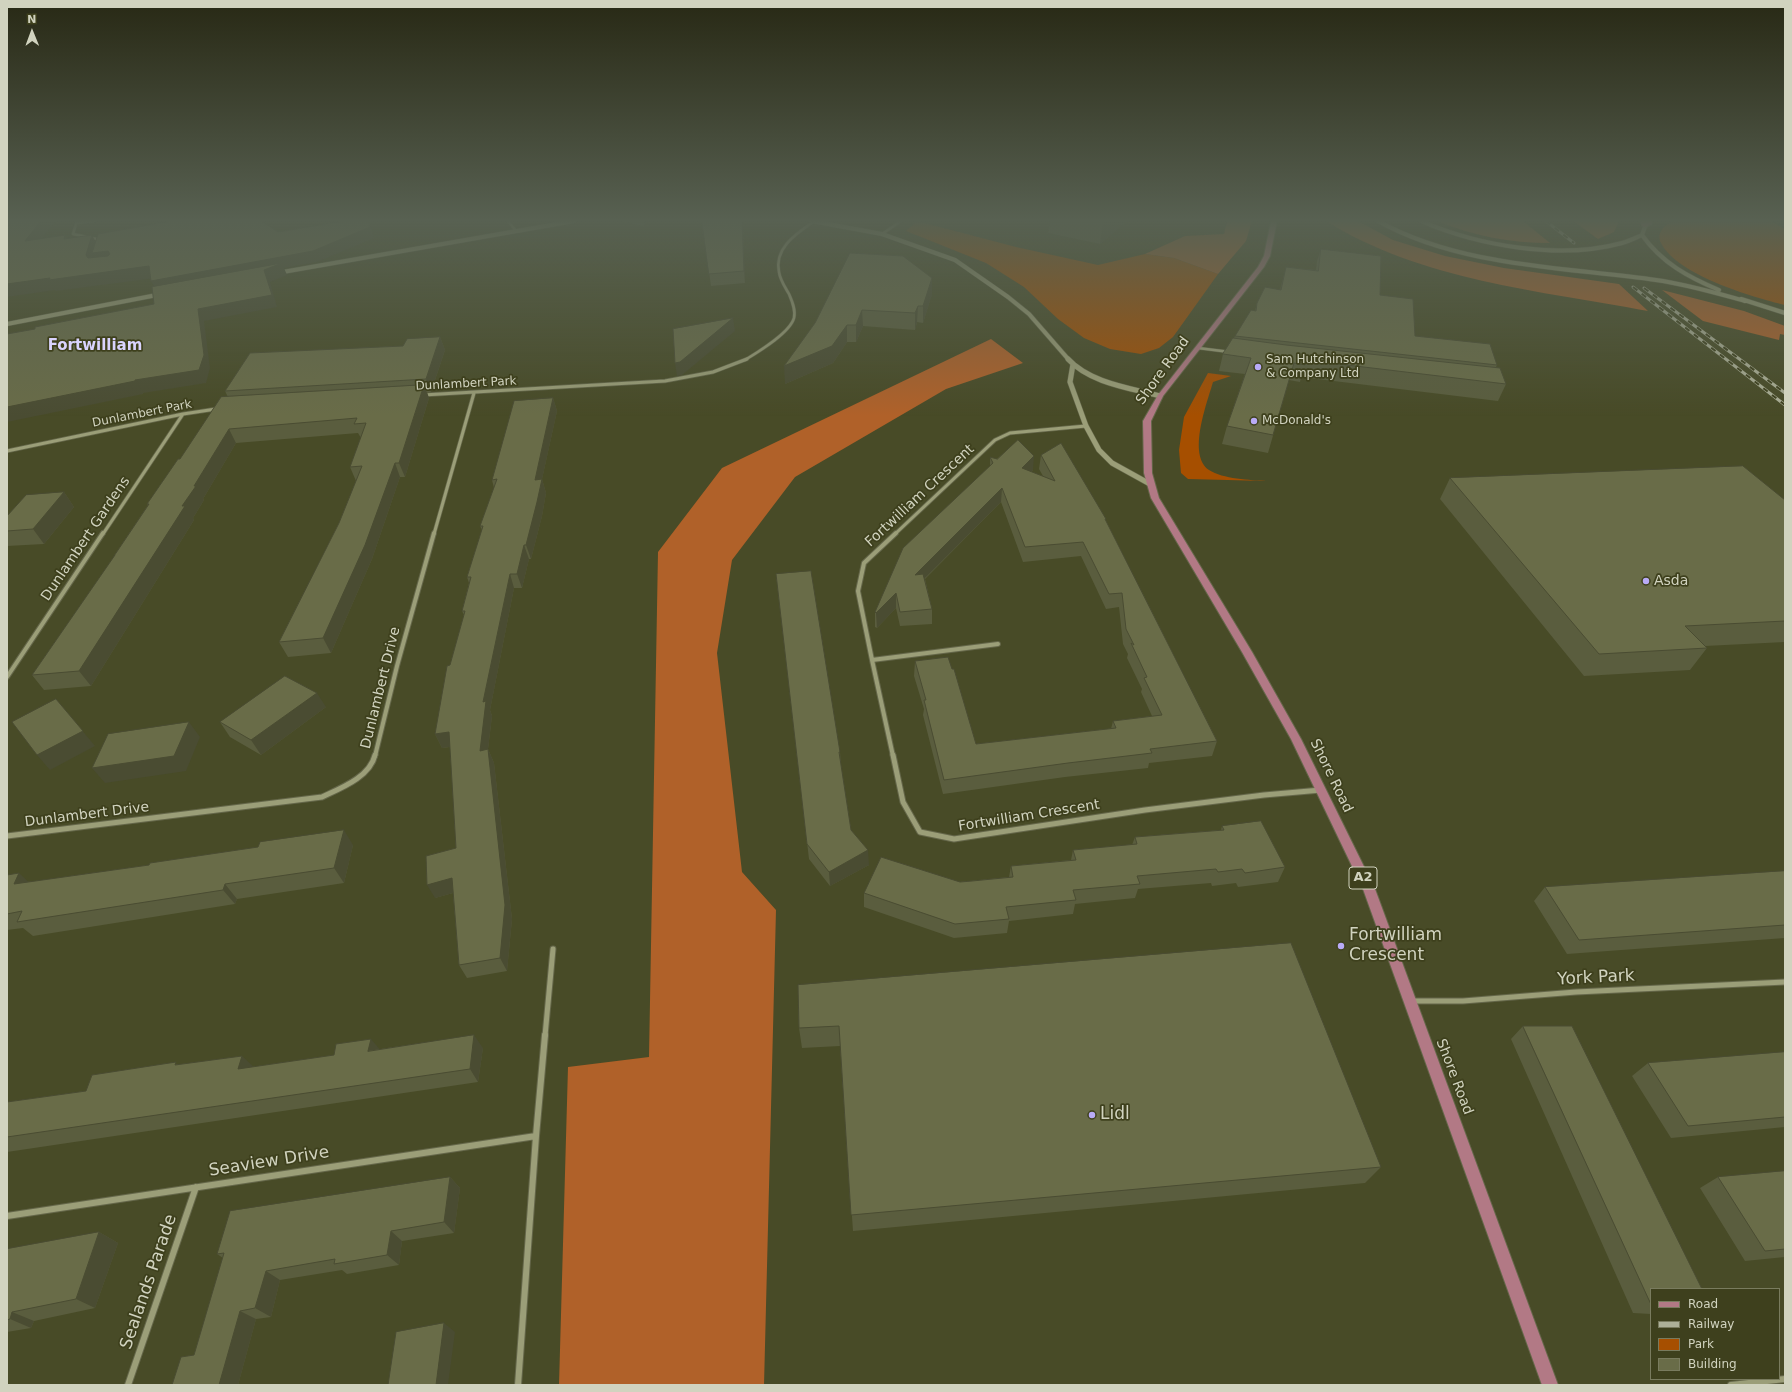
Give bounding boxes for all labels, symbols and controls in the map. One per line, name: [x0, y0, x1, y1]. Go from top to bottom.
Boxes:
north arrow: [12, 12, 52, 52]
text: N: [27, 13, 37, 26]
street label: Shore Road: [1133, 334, 1193, 408]
district label: Fortwilliam: [48, 337, 142, 355]
place label: Sam Hutchinson & Company Ltd: [1266, 353, 1364, 381]
marker: Sam Hutchinson & Company Ltd: [1253, 362, 1263, 372]
street label: Dunlambert Park: [415, 374, 517, 394]
street label: Dunlambert Park: [91, 397, 193, 431]
place label: McDonald's: [1262, 414, 1331, 428]
marker: McDonald's: [1249, 416, 1259, 426]
street label: Fortwilliam Crescent: [862, 441, 978, 551]
street label: Dunlambert Gardens: [38, 474, 134, 604]
place label: Asda: [1654, 573, 1688, 589]
marker: Asda: [1641, 576, 1651, 586]
street label: Dunlambert Drive: [358, 625, 404, 751]
street label: Shore Road: [1306, 736, 1356, 816]
street label: Fortwilliam Crescent: [957, 797, 1101, 835]
street label: Dunlambert Drive: [24, 799, 150, 831]
road number: A2: [1349, 867, 1377, 889]
place label: Fortwilliam Crescent: [1349, 926, 1442, 966]
marker: Fortwilliam Crescent: [1336, 941, 1346, 951]
street label: York Park: [1557, 966, 1635, 990]
street label: Shore Road: [1432, 1037, 1476, 1117]
place label: Lidl: [1100, 1105, 1130, 1125]
marker: Lidl: [1087, 1110, 1097, 1120]
street label: Seaview Drive: [207, 1142, 331, 1182]
street label: Sealands Parade: [116, 1212, 182, 1352]
legend: [1650, 1288, 1780, 1380]
text: Road: [1688, 1297, 1718, 1311]
text: Railway: [1688, 1317, 1734, 1331]
text: Park: [1688, 1337, 1714, 1351]
text: Building: [1688, 1357, 1737, 1371]

